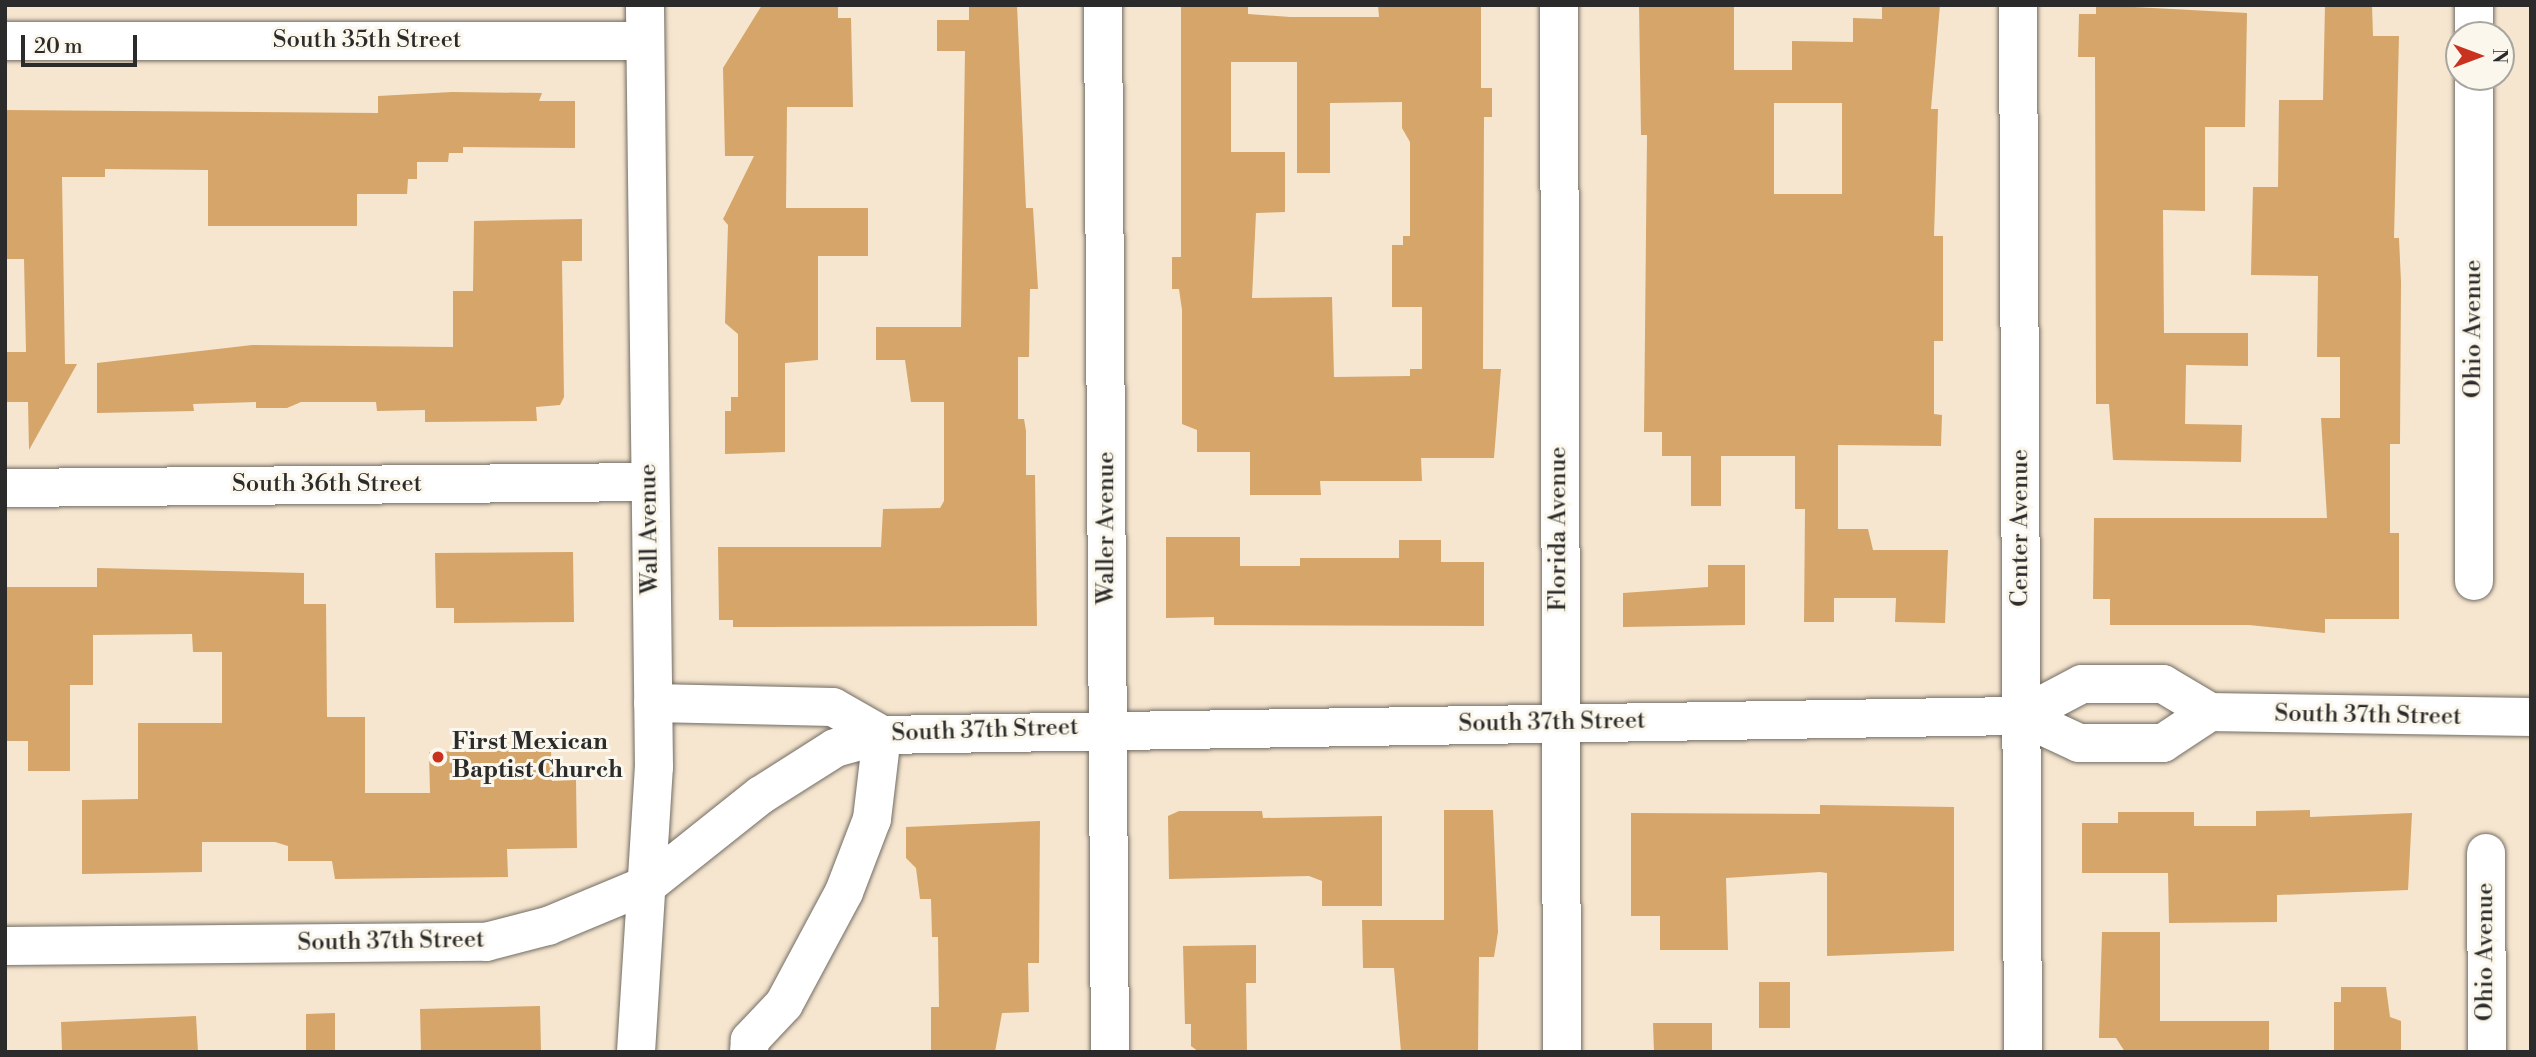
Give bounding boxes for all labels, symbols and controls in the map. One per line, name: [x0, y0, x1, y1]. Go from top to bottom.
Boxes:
scale bar: [24, 21, 140, 65]
north arrow: [2445, 21, 2515, 91]
street label: South 35th Street: [273, 27, 461, 55]
text: 20 m: [34, 34, 83, 60]
text: N: [2487, 48, 2511, 64]
street label: Ohio Avenue: [2460, 260, 2488, 398]
street label: Florida Avenue: [1545, 447, 1573, 611]
street label: Center Avenue: [2007, 449, 2035, 607]
street label: Waller Avenue: [1093, 451, 1121, 605]
street label: Wall Avenue: [634, 463, 666, 595]
street label: South 36th Street: [232, 471, 422, 499]
street label: South 37th Street: [2274, 700, 2462, 732]
street label: South 37th Street: [1458, 707, 1646, 739]
street label: South 37th Street: [891, 713, 1079, 749]
place label: First Mexican Baptist Church: [452, 729, 623, 785]
marker: First Mexican Baptist Church: [430, 749, 446, 765]
street label: Ohio Avenue: [2472, 883, 2500, 1021]
street label: South 37th Street: [297, 926, 485, 958]

